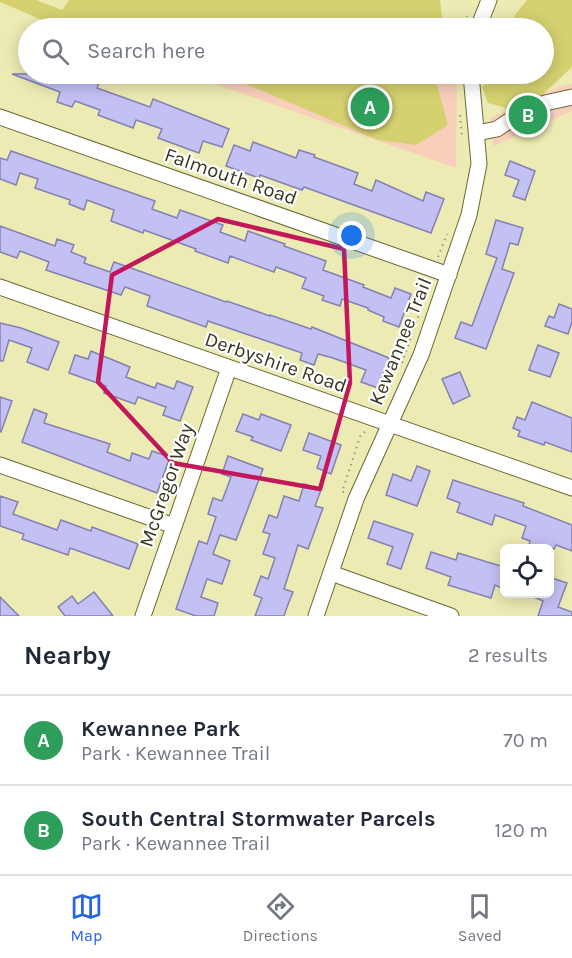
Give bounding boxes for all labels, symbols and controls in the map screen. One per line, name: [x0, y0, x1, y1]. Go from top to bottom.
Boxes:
search box: [18, 18, 554, 84]
icon: search: [39, 35, 72, 68]
text: Search here: [87, 38, 205, 64]
pin: A: [350, 84, 389, 130]
pin: B: [508, 92, 548, 138]
street label: Falmouth Road: [161, 143, 300, 210]
your location: [337, 221, 366, 250]
street label: Kewannee Trail: [364, 274, 437, 408]
street label: Derbyshire Road: [202, 327, 350, 398]
street label: McGregor Way: [135, 420, 198, 550]
map controls: [500, 544, 554, 598]
button: locate: [500, 544, 554, 598]
text: Nearby: [24, 640, 111, 671]
text: 2 results: [468, 644, 548, 667]
text: Kewannee Park: [81, 716, 240, 742]
text: A: [37, 729, 50, 752]
text: 70 m: [503, 729, 548, 752]
text: Park · Kewannee Trail: [81, 742, 270, 765]
text: South Central Stormwater Parcels: [81, 806, 436, 832]
text: B: [37, 819, 50, 842]
text: 120 m: [494, 819, 548, 842]
text: Park · Kewannee Trail: [81, 832, 270, 855]
tab: Map: [70, 890, 103, 945]
tab: Directions: [243, 890, 318, 945]
tab: Saved: [458, 890, 502, 945]

